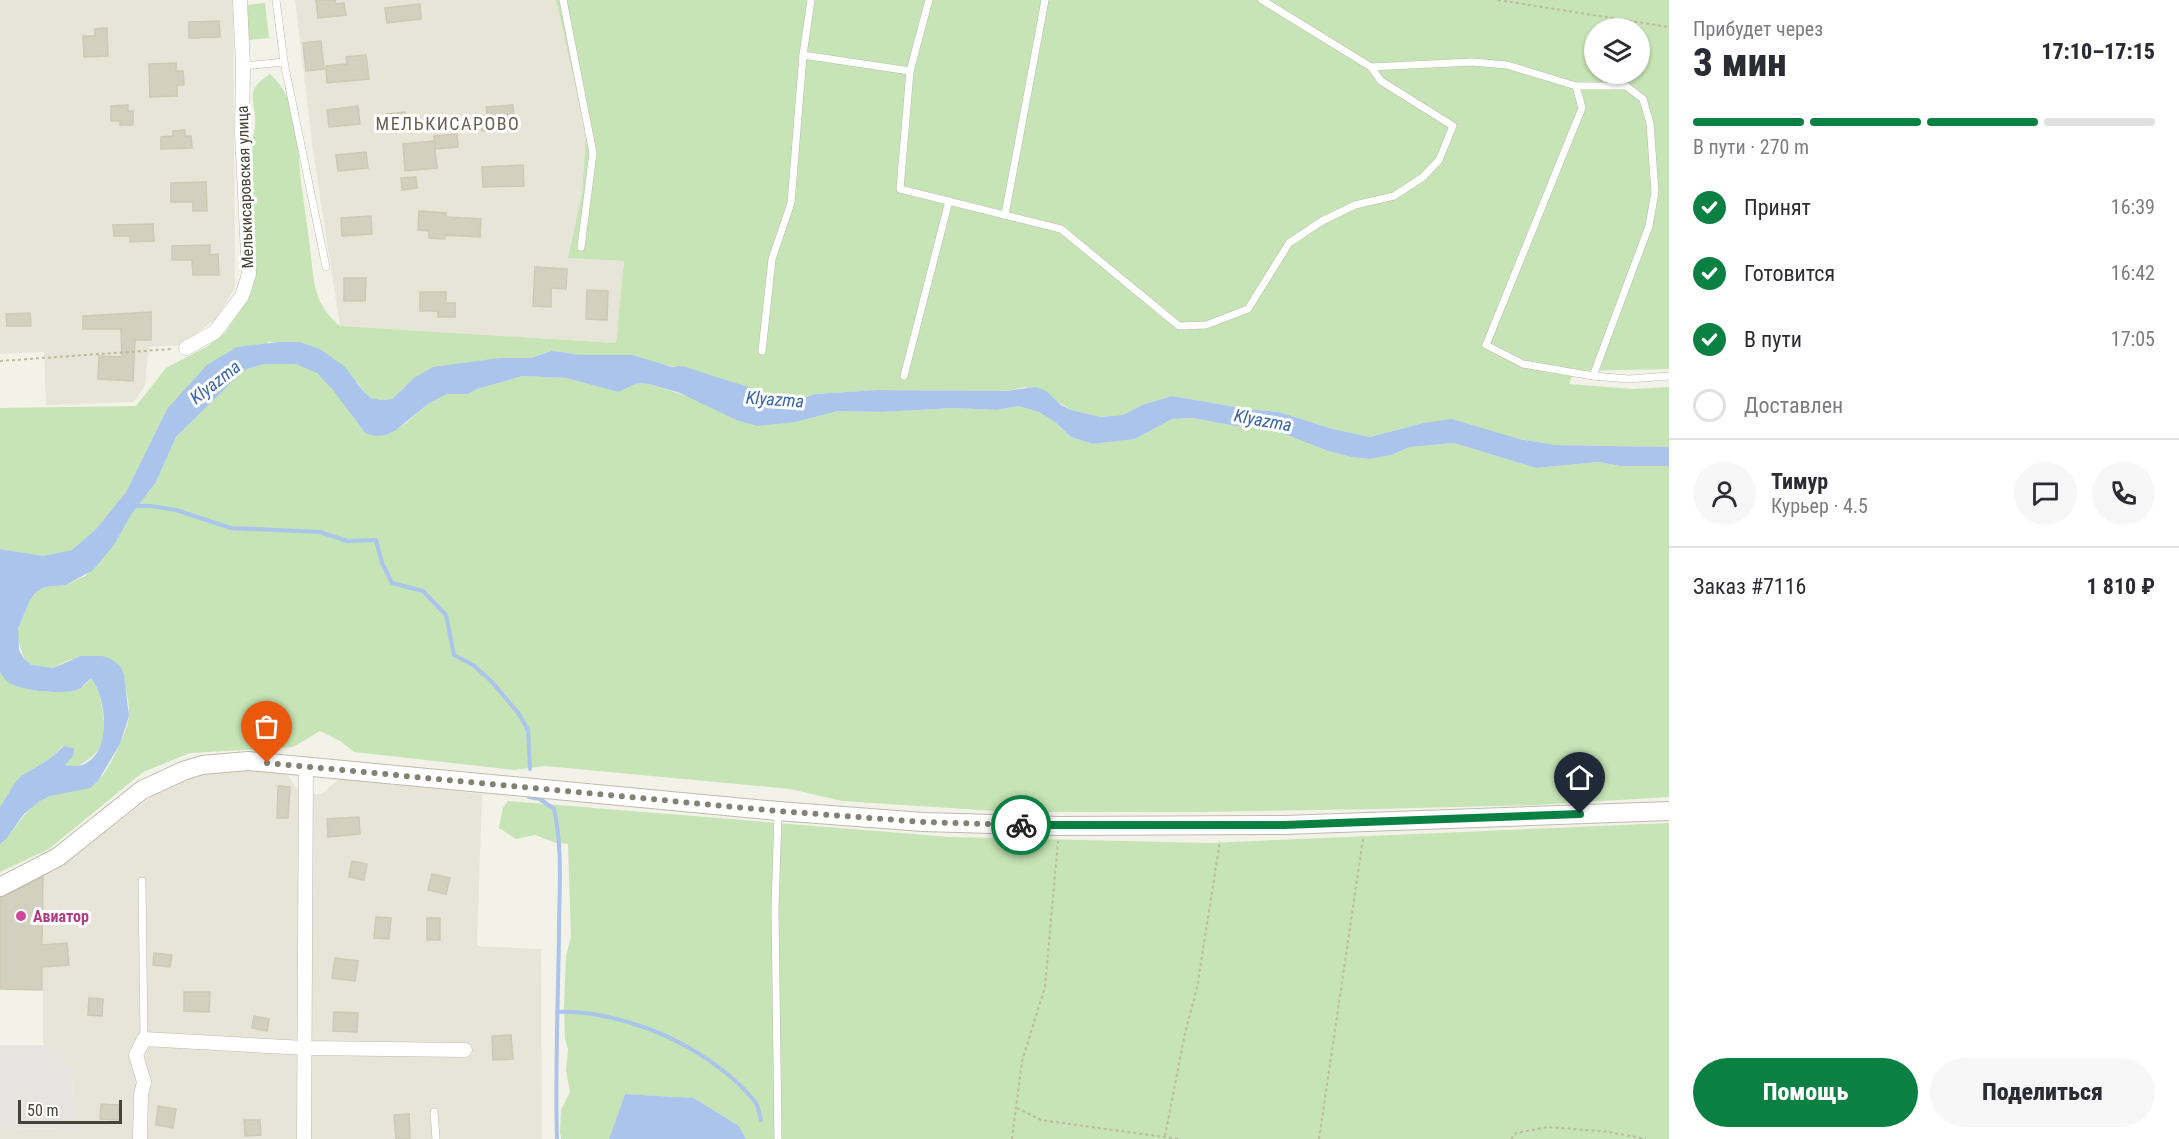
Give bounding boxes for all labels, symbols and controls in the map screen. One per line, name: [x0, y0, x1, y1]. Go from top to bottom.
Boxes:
text: Прибудет через: [1693, 17, 1823, 41]
map controls: [1584, 18, 1650, 84]
button: layers: [1584, 18, 1650, 84]
text: 17:10–17:15: [2041, 39, 2155, 64]
text: 3 мин: [1693, 40, 1787, 86]
street label: Мелькисаровская улица: [233, 105, 257, 269]
district label: МЕЛЬКИСАРОВО: [376, 113, 520, 134]
text: В пути · 270 m: [1693, 135, 1809, 159]
icon: check: [1693, 191, 1726, 224]
text: Принят: [1744, 195, 1811, 220]
text: 16:39: [2111, 195, 2155, 219]
icon: check: [1693, 257, 1726, 290]
text: Готовится: [1744, 261, 1835, 286]
text: 16:42: [2111, 261, 2155, 285]
icon: check: [1693, 323, 1726, 356]
text: В пути: [1744, 327, 1802, 352]
text: 17:05: [2111, 327, 2155, 351]
water label: Klyazma: [186, 356, 244, 408]
water label: Klyazma: [745, 386, 805, 412]
text: Доставлен: [1744, 393, 1843, 418]
water label: Klyazma: [1233, 405, 1293, 435]
button: person: [1693, 462, 1756, 525]
button: chat: [2014, 462, 2077, 525]
button: phone: [2092, 462, 2155, 525]
text: Тимур: [1771, 469, 1828, 494]
text: Курьер · 4.5: [1771, 494, 1868, 518]
text: Заказ #7116: [1693, 574, 1806, 599]
text: 1 810 ₽: [2087, 574, 2155, 599]
pin: [241, 701, 292, 763]
icon: bag: [250, 710, 283, 743]
pin: [1554, 752, 1605, 814]
icon: home: [1563, 761, 1596, 794]
courier: [991, 795, 1051, 855]
icon: bike: [1005, 809, 1038, 842]
place label: Авиатор: [33, 907, 89, 926]
marker: Авиатор: [14, 909, 28, 923]
button: Помощь: [1693, 1058, 1918, 1127]
button: Поделиться: [1930, 1058, 2155, 1127]
scale bar: [18, 1097, 122, 1124]
text: 50 m: [27, 1101, 59, 1120]

